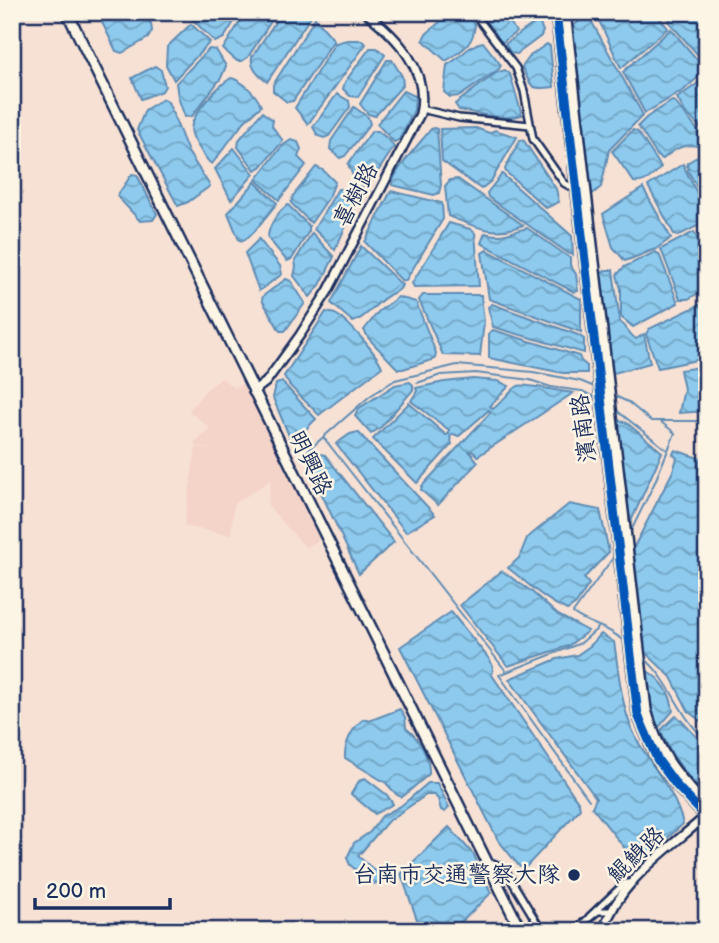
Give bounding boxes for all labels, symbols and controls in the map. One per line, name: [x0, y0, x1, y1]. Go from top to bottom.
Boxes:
street label: 喜樹路: [327, 158, 385, 232]
street label: 濱南路: [566, 392, 602, 464]
street label: 明興路: [282, 426, 338, 500]
street label: 鯤鯓路: [601, 821, 671, 889]
place label: 台南市交通警察大隊: [353, 861, 560, 889]
scale bar: [35, 866, 170, 910]
marker: 台南市交通警察大隊: [566, 867, 582, 883]
text: 200 m: [46, 879, 106, 904]

